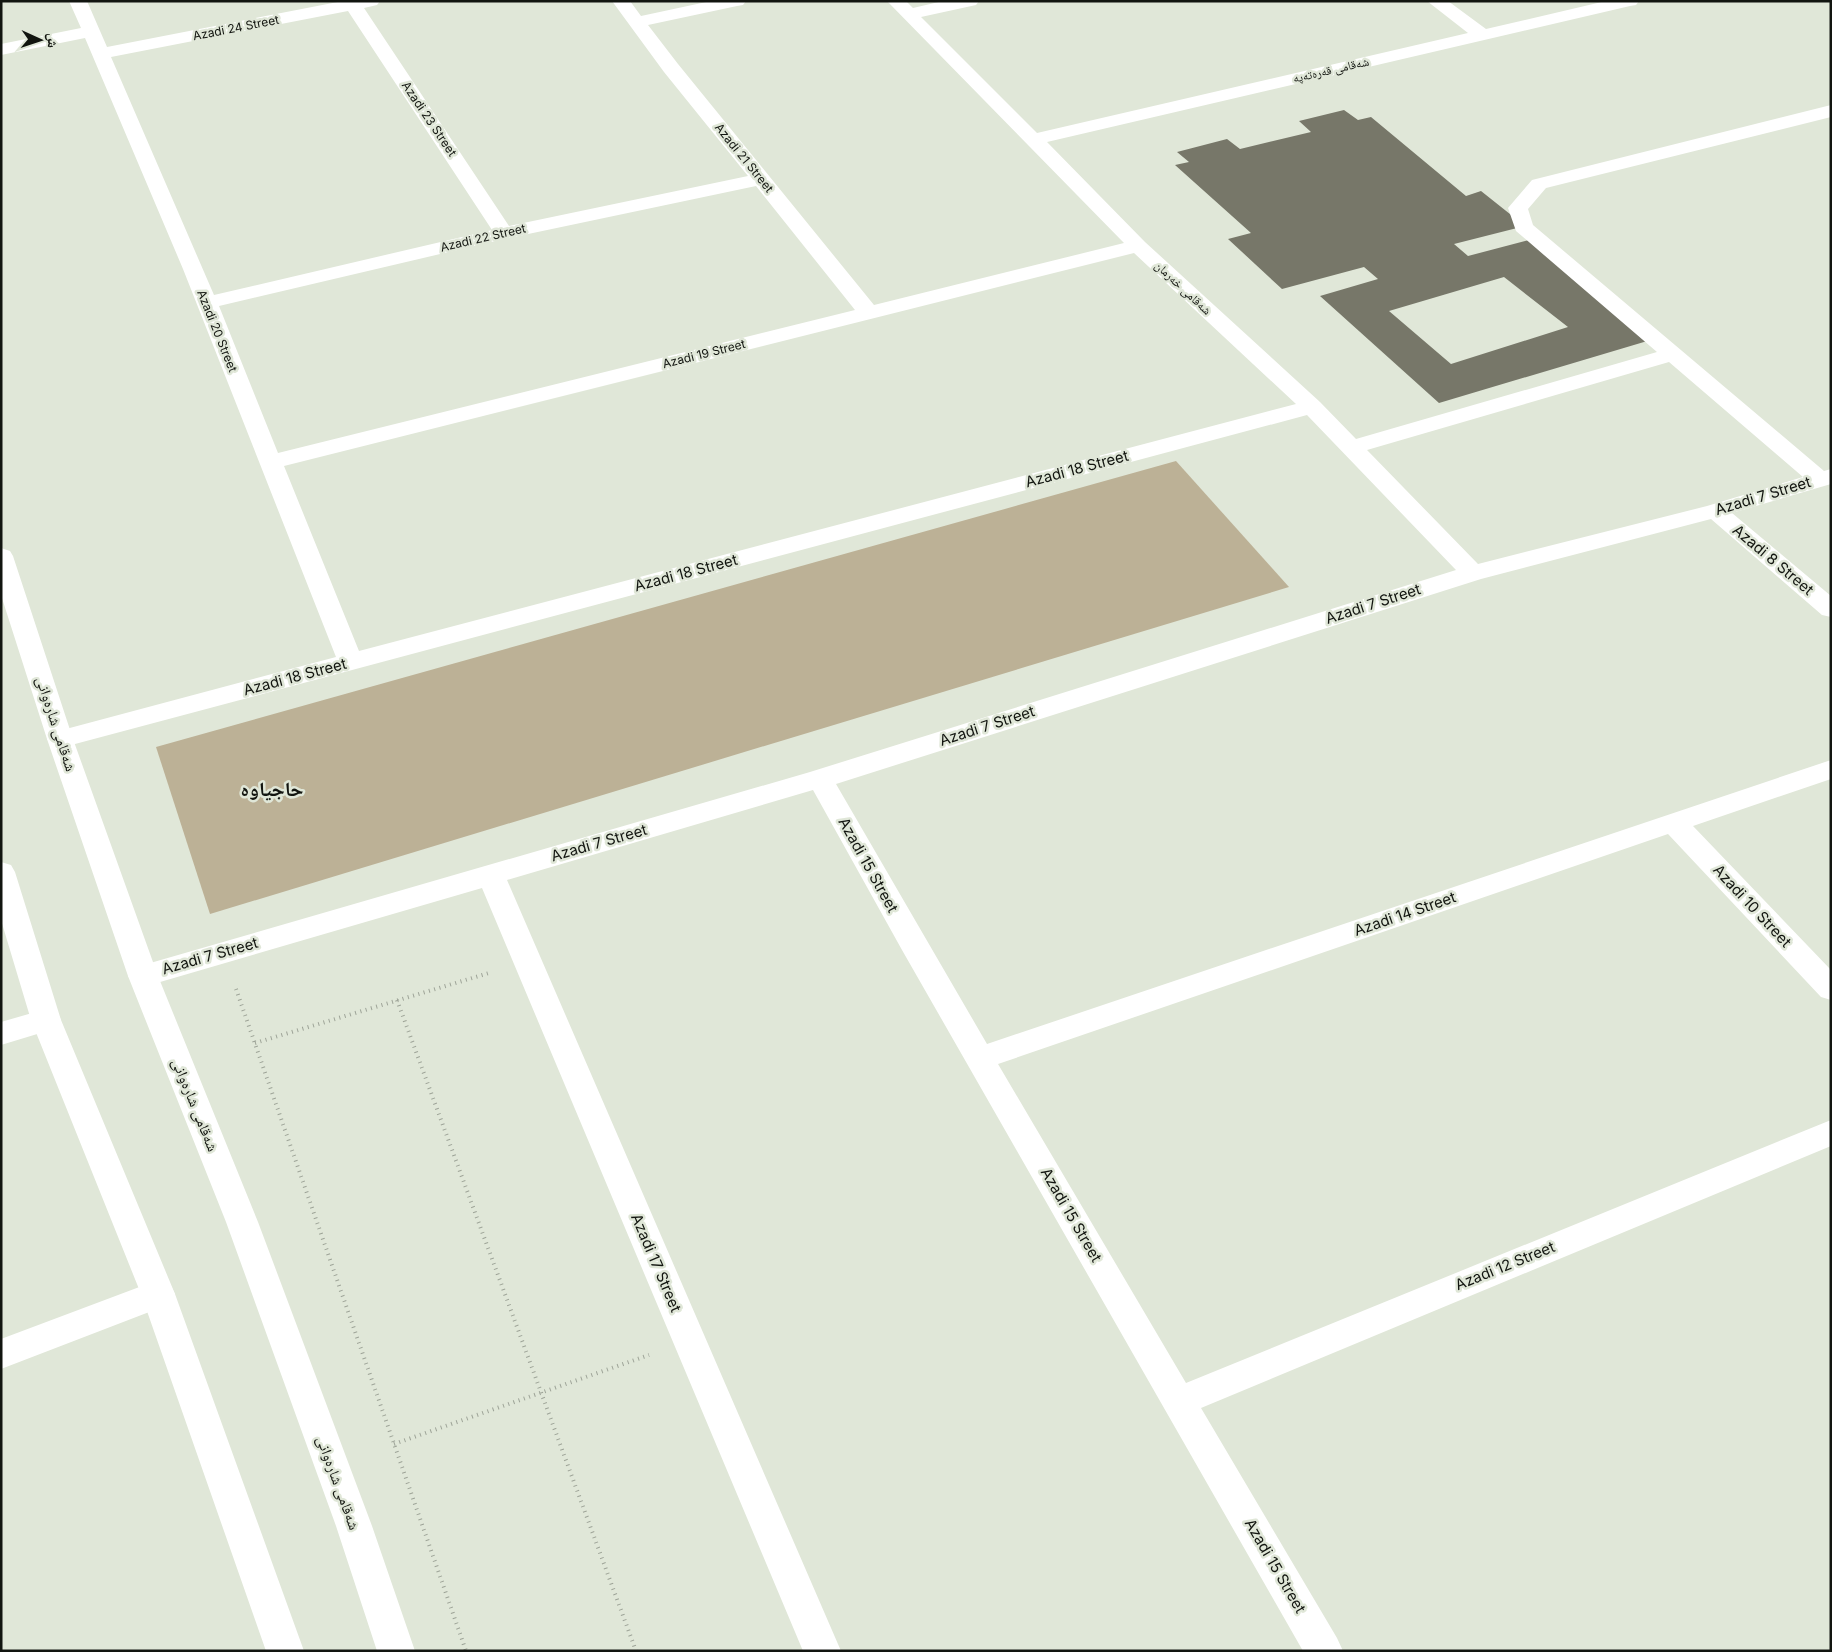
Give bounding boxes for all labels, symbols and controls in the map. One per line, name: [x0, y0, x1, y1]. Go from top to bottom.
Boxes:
street label: Azadi 24 Street: [192, 12, 280, 43]
north arrow: [15, 15, 65, 65]
text: ش: [44, 33, 62, 49]
street label: شەقامی قەرەتەپە: [1291, 53, 1370, 86]
street label: Azadi 23 Street: [399, 78, 460, 159]
street label: Azadi 21 Street: [712, 120, 777, 195]
street label: Azadi 22 Street: [439, 220, 527, 255]
street label: شەقامی خەرمان: [1152, 258, 1215, 318]
street label: Azadi 20 Street: [194, 287, 241, 374]
street label: Azadi 19 Street: [661, 336, 747, 371]
street label: Azadi 18 Street: [1023, 446, 1131, 491]
street label: Azadi 7 Street: [1713, 472, 1813, 519]
street label: Azadi 8 Street: [1729, 520, 1818, 599]
street label: Azadi 18 Street: [632, 550, 740, 595]
street label: Azadi 7 Street: [1323, 579, 1423, 628]
street label: Azadi 18 Street: [241, 654, 349, 699]
street label: شەقامی شارەوانی: [31, 674, 81, 774]
street label: Azadi 7 Street: [937, 701, 1037, 750]
district label: حاجیاوە: [240, 777, 304, 801]
street label: Azadi 15 Street: [834, 814, 902, 916]
street label: Azadi 7 Street: [549, 820, 649, 865]
street label: Azadi 10 Street: [1709, 860, 1796, 951]
street label: Azadi 14 Street: [1351, 887, 1458, 940]
street label: Azadi 7 Street: [160, 933, 260, 978]
street label: شەقامی شارەوانی: [167, 1055, 223, 1155]
street label: Azadi 15 Street: [1037, 1164, 1106, 1265]
street label: Azadi 17 Street: [627, 1211, 686, 1315]
street label: Azadi 12 Street: [1452, 1237, 1558, 1294]
street label: شەقامی شارەوانی: [312, 1433, 364, 1533]
street label: Azadi 15 Street: [1241, 1515, 1310, 1616]

